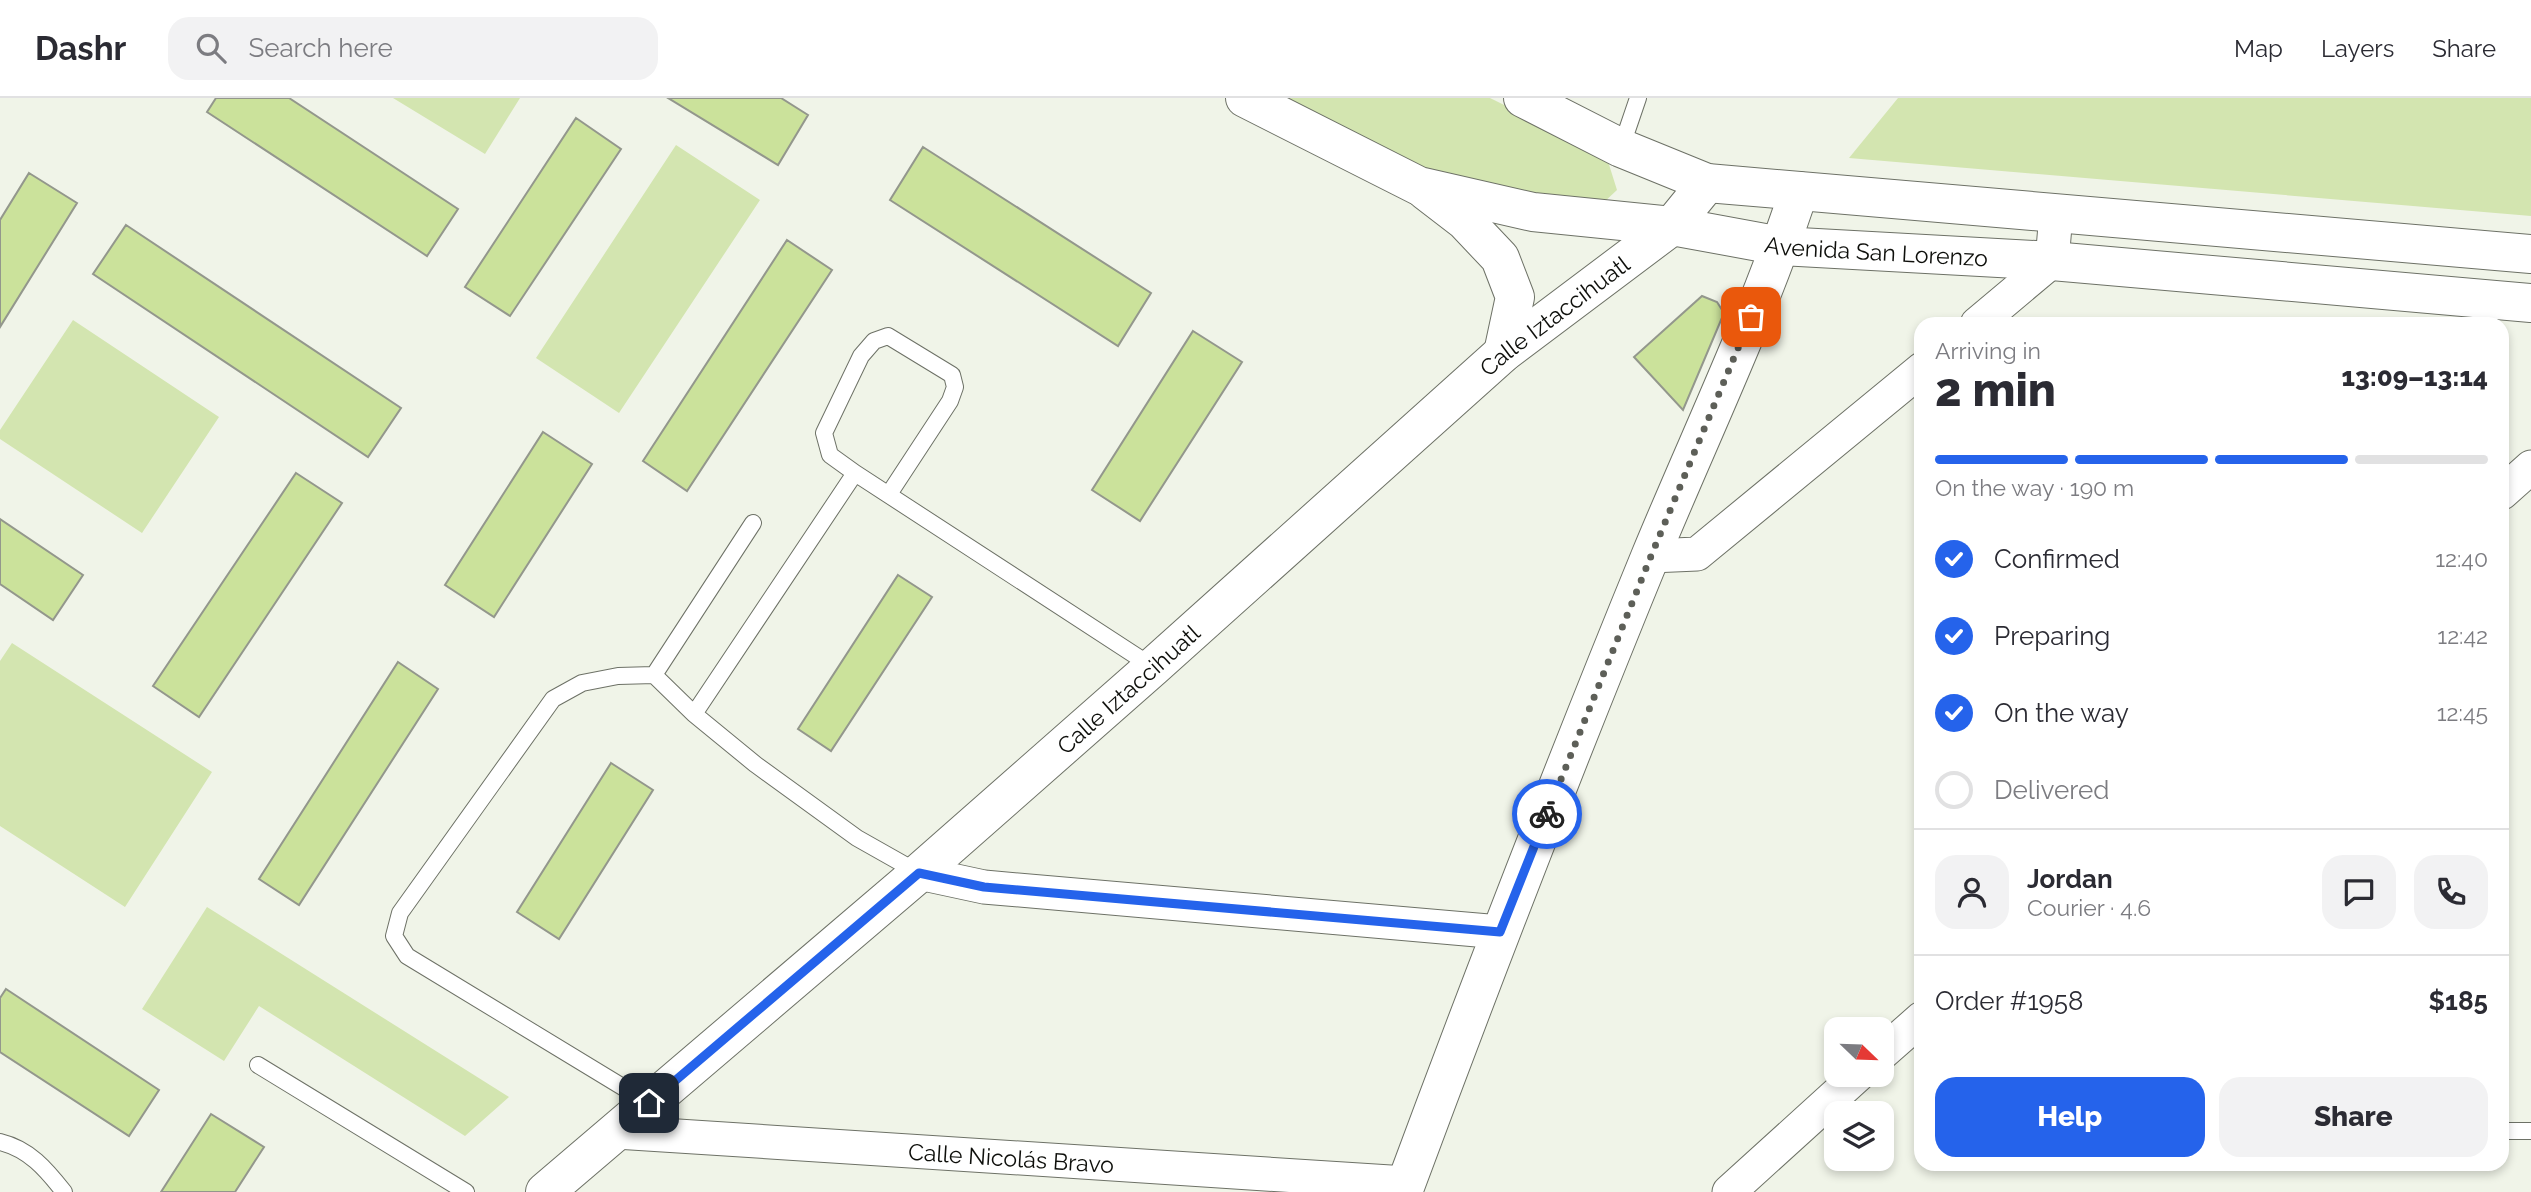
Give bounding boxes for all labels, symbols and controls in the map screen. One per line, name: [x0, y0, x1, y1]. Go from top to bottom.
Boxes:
search box: [168, 17, 658, 80]
text: Dashr: [35, 29, 126, 68]
icon: search: [192, 29, 230, 67]
text: Search here: [248, 33, 393, 63]
text: Map: [2234, 34, 2283, 63]
text: Layers: [2321, 34, 2394, 63]
text: Share: [2432, 34, 2496, 63]
street label: Avenida San Lorenzo: [1763, 230, 1989, 271]
street label: Calle Iztaccihuatl: [1474, 249, 1635, 381]
pin: [1721, 287, 1781, 347]
icon: bag: [1732, 298, 1770, 336]
text: Arriving in: [1935, 337, 2041, 364]
text: 13:09–13:14: [2341, 362, 2488, 392]
text: 2 min: [1935, 363, 2056, 417]
text: On the way · 190 m: [1935, 474, 2134, 501]
icon: check: [1935, 540, 1973, 578]
text: Confirmed: [1994, 544, 2120, 574]
text: 12:40: [2435, 545, 2488, 572]
icon: check: [1935, 617, 1973, 655]
street label: Calle Iztaccihuatl: [1051, 618, 1205, 759]
text: Preparing: [1994, 621, 2110, 651]
text: 12:42: [2437, 622, 2488, 649]
icon: check: [1935, 694, 1973, 732]
text: On the way: [1994, 698, 2129, 728]
text: 12:45: [2437, 699, 2488, 726]
text: Delivered: [1994, 775, 2109, 805]
courier: [1512, 779, 1582, 849]
icon: bike: [1528, 795, 1566, 833]
button: person: [1935, 855, 2009, 929]
button: chat: [2322, 855, 2396, 929]
button: phone: [2414, 855, 2488, 929]
text: Jordan: [2027, 864, 2113, 894]
text: Courier · 4.6: [2027, 894, 2151, 921]
text: Order #1958: [1935, 986, 2083, 1016]
text: $185: [2429, 986, 2488, 1016]
north arrow: [1824, 1017, 1894, 1087]
map controls: [1824, 1017, 1894, 1171]
pin: [619, 1073, 679, 1133]
button: Help: [1935, 1077, 2205, 1157]
button: Share: [2219, 1077, 2488, 1157]
icon: home: [630, 1084, 668, 1122]
button: layers: [1824, 1101, 1894, 1171]
street label: Calle Nicolás Bravo: [907, 1137, 1115, 1178]

